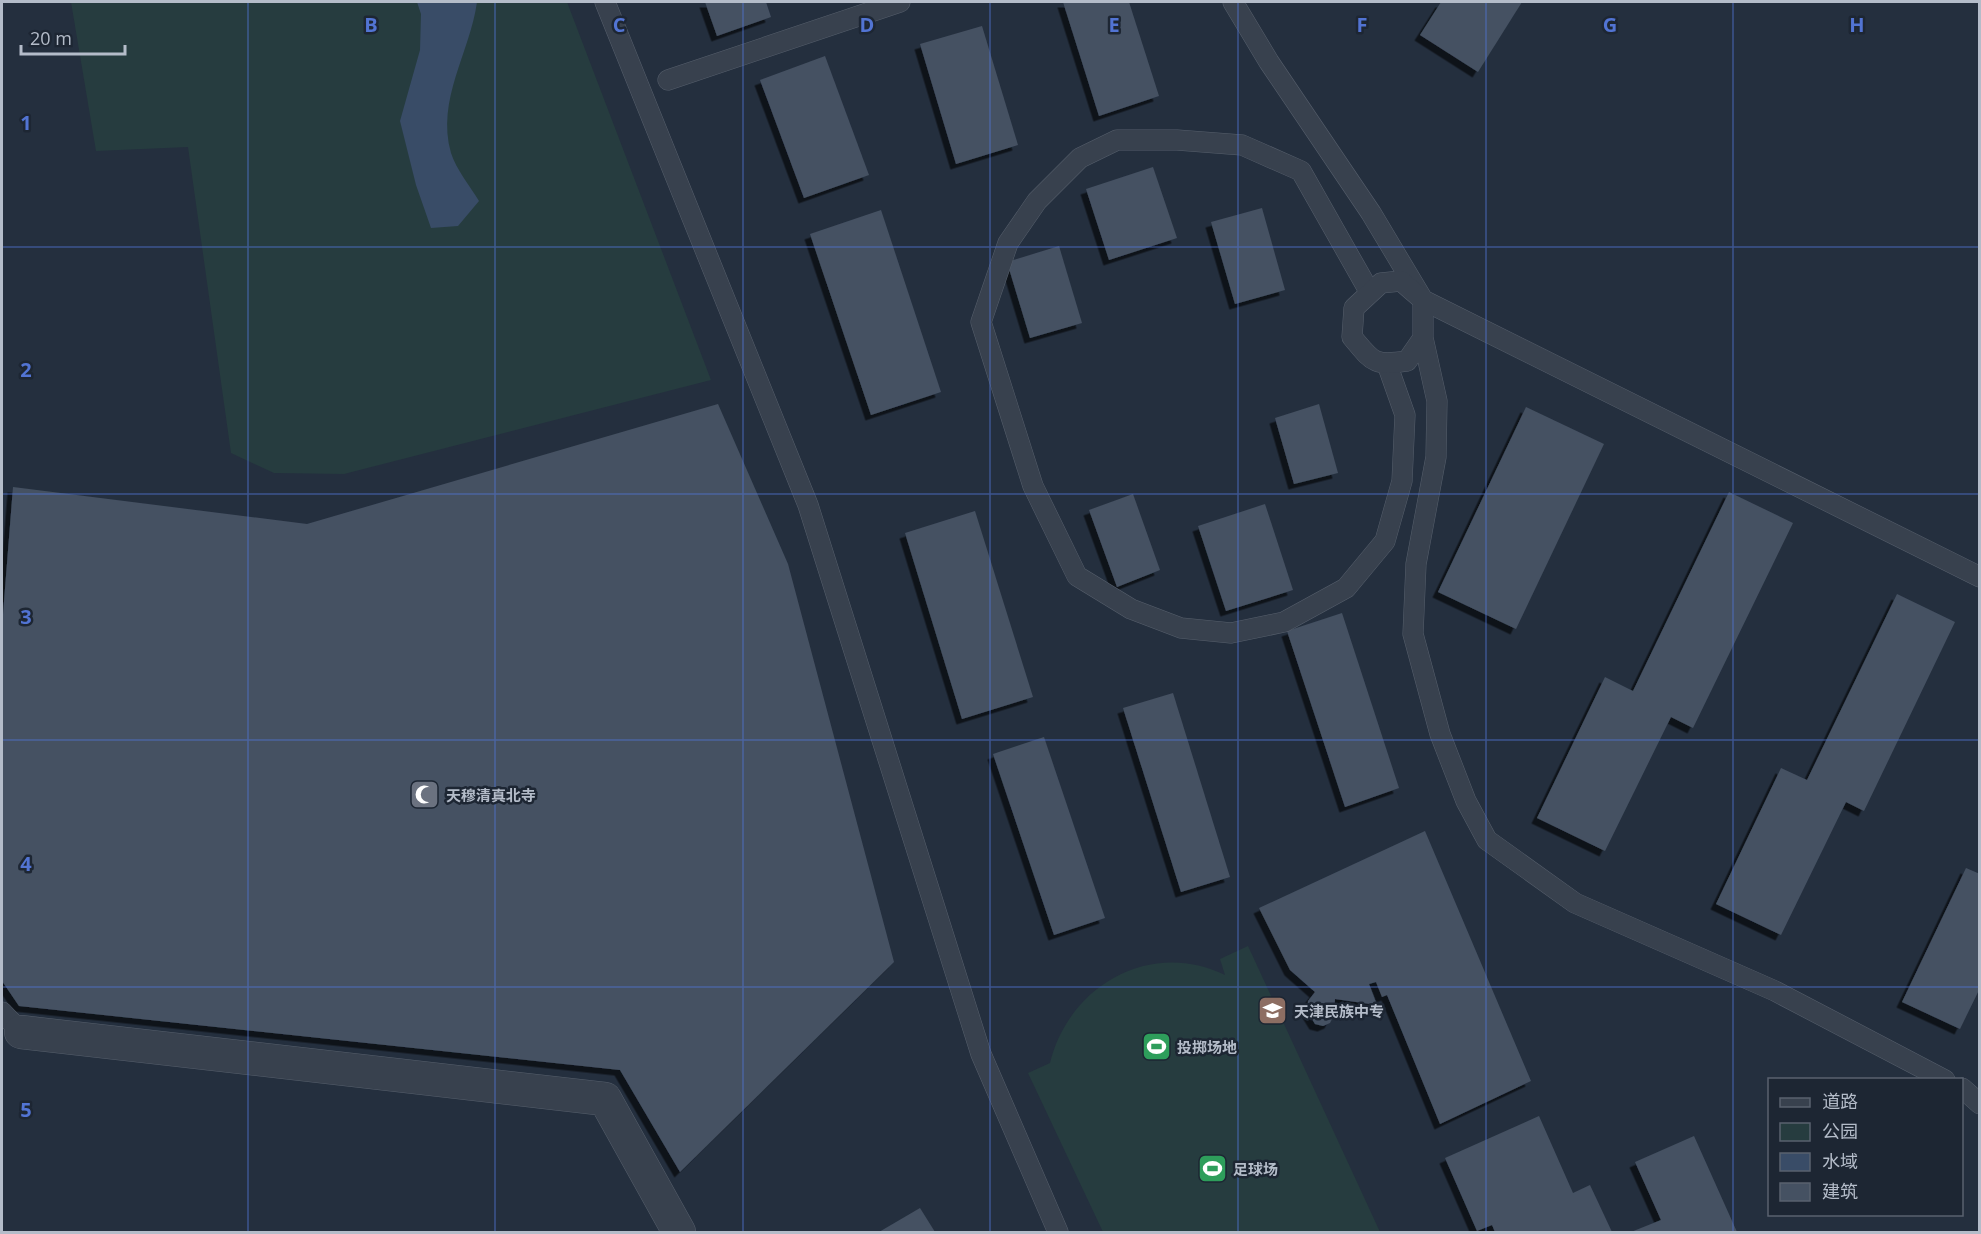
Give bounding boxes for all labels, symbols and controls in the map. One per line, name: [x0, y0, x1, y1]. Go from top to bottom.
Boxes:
text: B: [364, 11, 378, 38]
text: C: [613, 11, 626, 38]
text: D: [860, 11, 874, 38]
text: E: [1108, 11, 1120, 38]
text: F: [1357, 11, 1367, 38]
text: G: [1603, 11, 1617, 38]
text: H: [1849, 11, 1865, 38]
scale bar: [21, 18, 124, 56]
text: 20 m: [30, 26, 72, 50]
text: 1: [20, 109, 32, 136]
text: 2: [20, 356, 32, 383]
text: 3: [20, 603, 32, 630]
mosque icon: 天穆清真北寺: [409, 779, 441, 811]
place label: 天穆清真北寺: [446, 785, 536, 805]
text: 4: [20, 850, 32, 877]
school or university icon: 天津民族中专: [1257, 995, 1289, 1027]
place label: 天津民族中专: [1294, 1001, 1384, 1021]
sports icon: 投掷场地: [1140, 1031, 1172, 1063]
place label: 投掷场地: [1177, 1037, 1237, 1057]
legend: [1768, 1078, 1963, 1216]
text: 道路: [1822, 1089, 1858, 1113]
text: 5: [20, 1096, 32, 1123]
text: 公园: [1822, 1119, 1858, 1143]
text: 水域: [1822, 1149, 1858, 1173]
sports icon: 足球场: [1196, 1153, 1228, 1185]
place label: 足球场: [1233, 1159, 1278, 1179]
text: 建筑: [1822, 1179, 1858, 1203]

